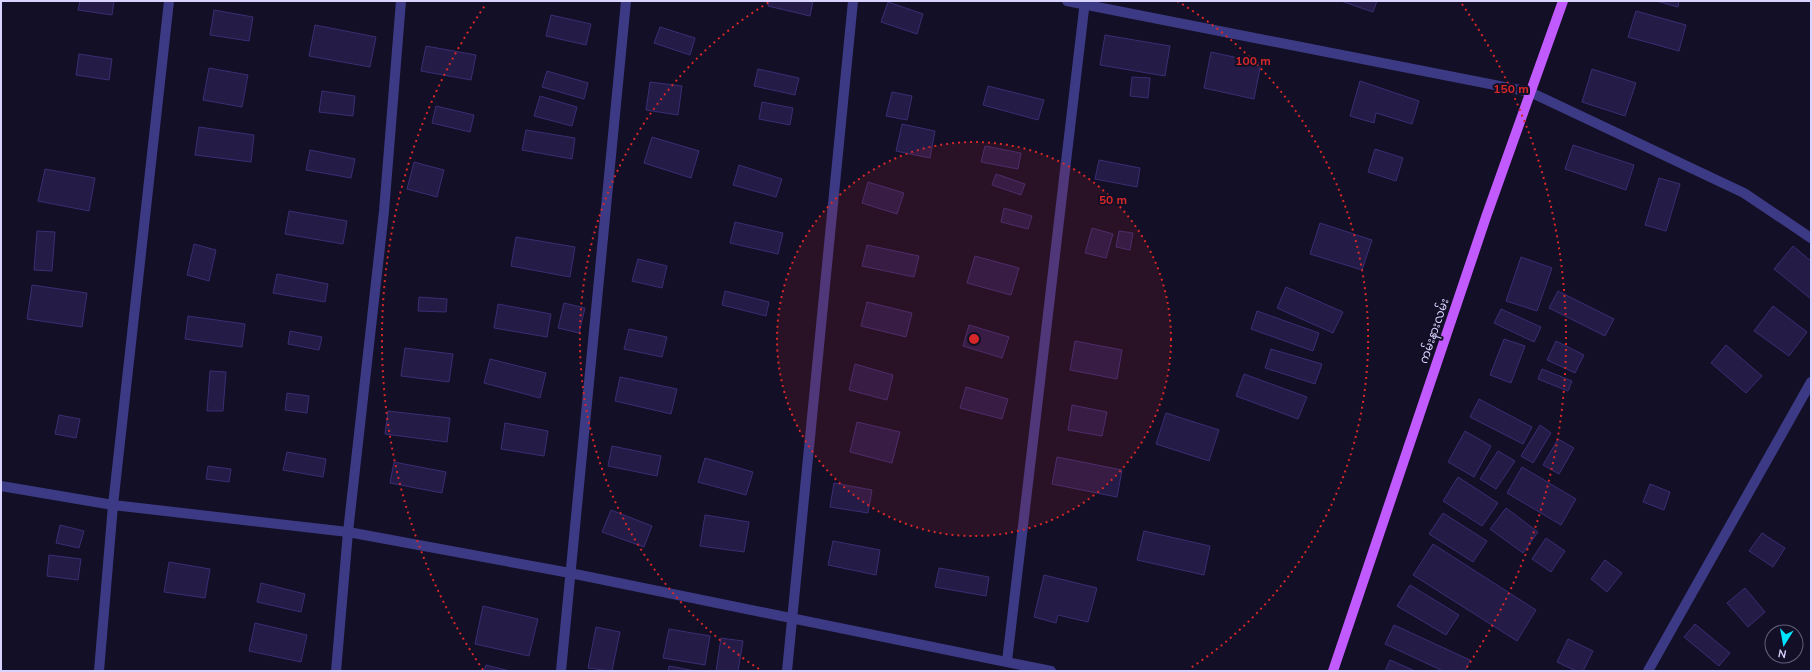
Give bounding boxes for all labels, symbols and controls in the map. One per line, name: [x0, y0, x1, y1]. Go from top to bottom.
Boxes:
text: 100 m: [1235, 53, 1271, 69]
text: 150 m: [1493, 81, 1529, 97]
text: 50 m: [1099, 192, 1127, 208]
street label: ကမ်းနားလမ်း: [1414, 296, 1455, 366]
centre of rings: [967, 332, 981, 346]
north arrow: [1764, 624, 1804, 664]
text: N: [1777, 645, 1788, 661]

